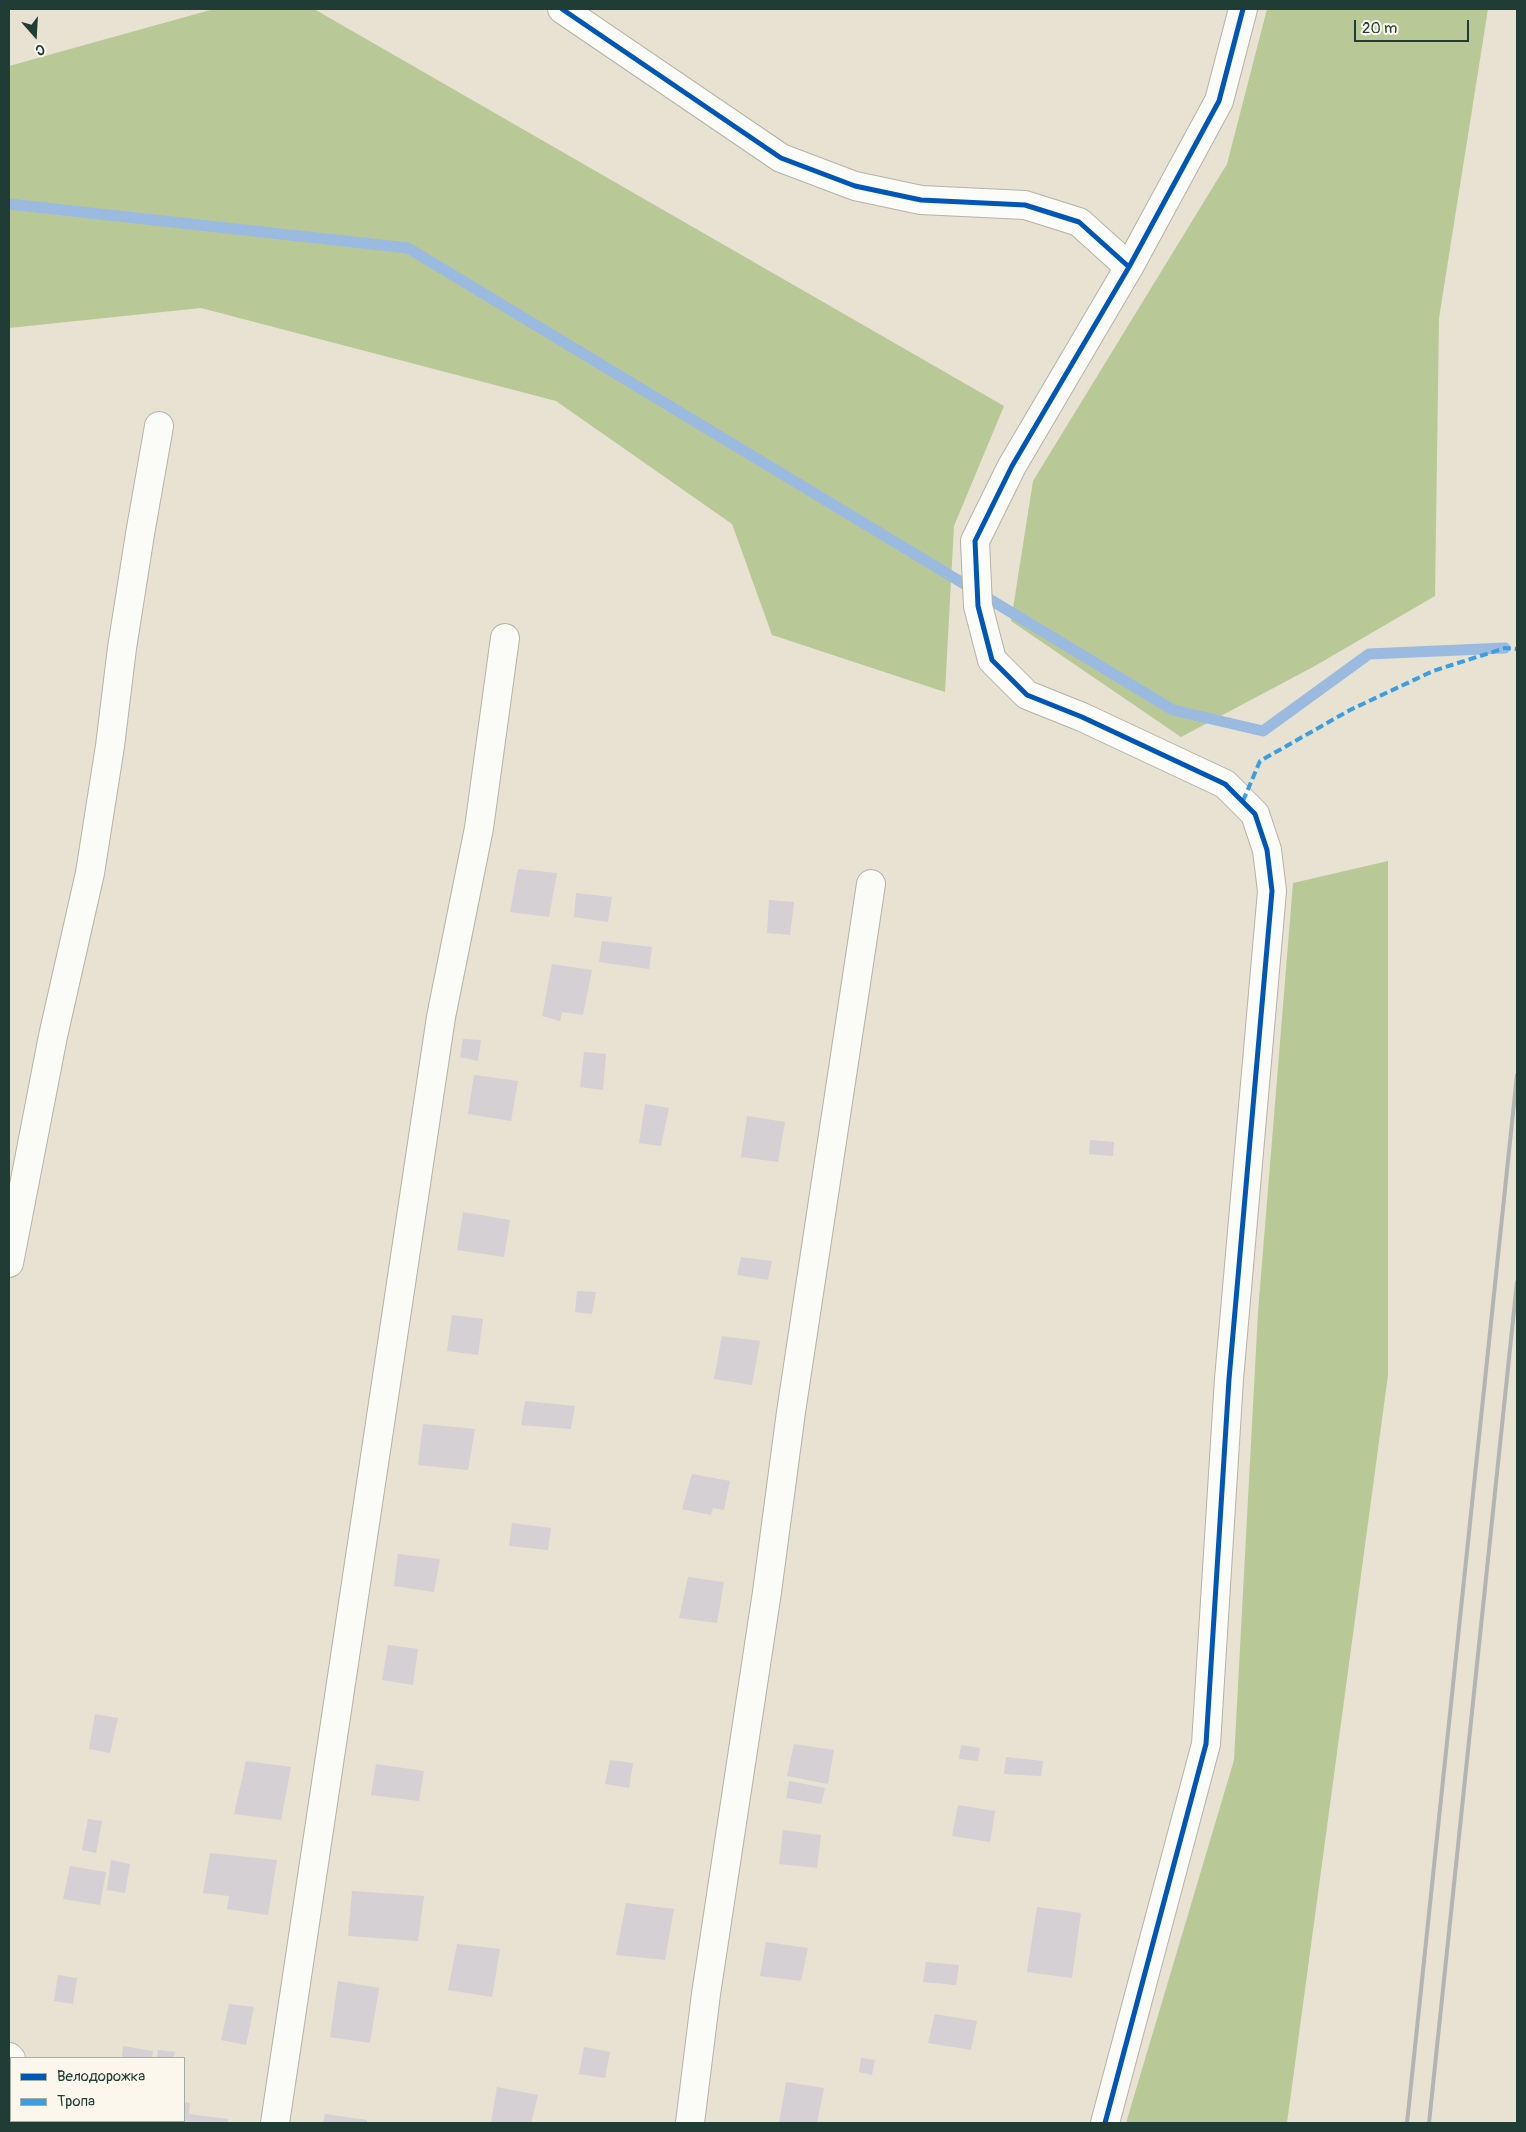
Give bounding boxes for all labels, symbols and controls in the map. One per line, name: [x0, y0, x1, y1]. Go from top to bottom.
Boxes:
north arrow: [10, 10, 60, 60]
scale bar: [1356, 10, 1471, 42]
text: 20 m: [1362, 19, 1397, 38]
text: С: [33, 40, 47, 59]
legend: [10, 2057, 185, 2122]
text: Велодорожка: [57, 2067, 145, 2086]
text: Тропа: [57, 2092, 95, 2111]

